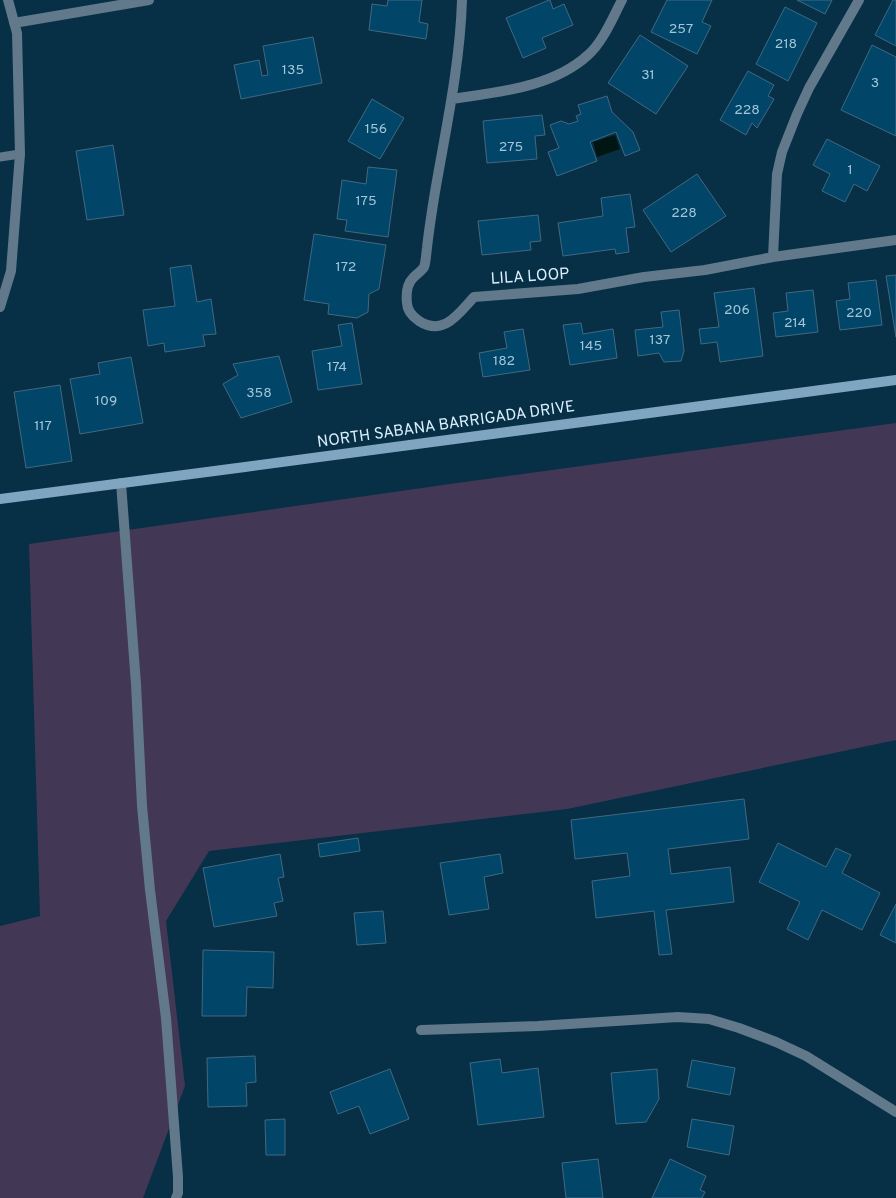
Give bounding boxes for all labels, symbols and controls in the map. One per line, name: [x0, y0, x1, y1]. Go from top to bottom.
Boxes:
house number: 257: [669, 21, 693, 38]
house number: 218: [775, 36, 797, 53]
house number: 135: [282, 62, 304, 79]
house number: 31: [641, 67, 655, 84]
house number: 3: [871, 75, 879, 92]
house number: 228: [734, 102, 760, 119]
house number: 156: [365, 121, 387, 138]
house number: 275: [499, 139, 523, 156]
house number: 1: [847, 162, 853, 179]
house number: 175: [355, 193, 377, 210]
house number: 228: [671, 205, 697, 222]
house number: 172: [336, 259, 356, 276]
street label: LILA LOOP: [490, 264, 570, 290]
house number: 206: [724, 302, 750, 319]
house number: 220: [846, 305, 872, 322]
house number: 214: [784, 315, 806, 332]
house number: 137: [650, 332, 670, 349]
house number: 145: [580, 338, 602, 355]
house number: 182: [493, 353, 515, 370]
house number: 174: [327, 359, 347, 376]
house number: 358: [246, 385, 272, 402]
house number: 109: [95, 393, 117, 410]
street label: NORTH SABANA BARRIGADA DRIVE: [316, 397, 576, 453]
house number: 117: [34, 418, 52, 435]

